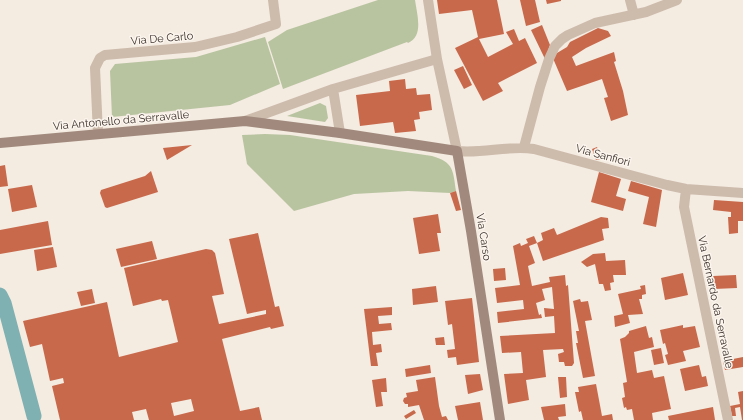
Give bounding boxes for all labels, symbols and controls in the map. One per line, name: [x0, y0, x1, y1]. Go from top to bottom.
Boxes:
street label: Via De Carlo: [130, 29, 194, 48]
street label: Via Antonello da Serravalle: [52, 108, 190, 133]
street label: Via Sanfiori: [574, 142, 632, 169]
street label: Via Carso: [473, 212, 494, 262]
street label: Via Bernardo da Serravalle: [695, 235, 736, 370]

